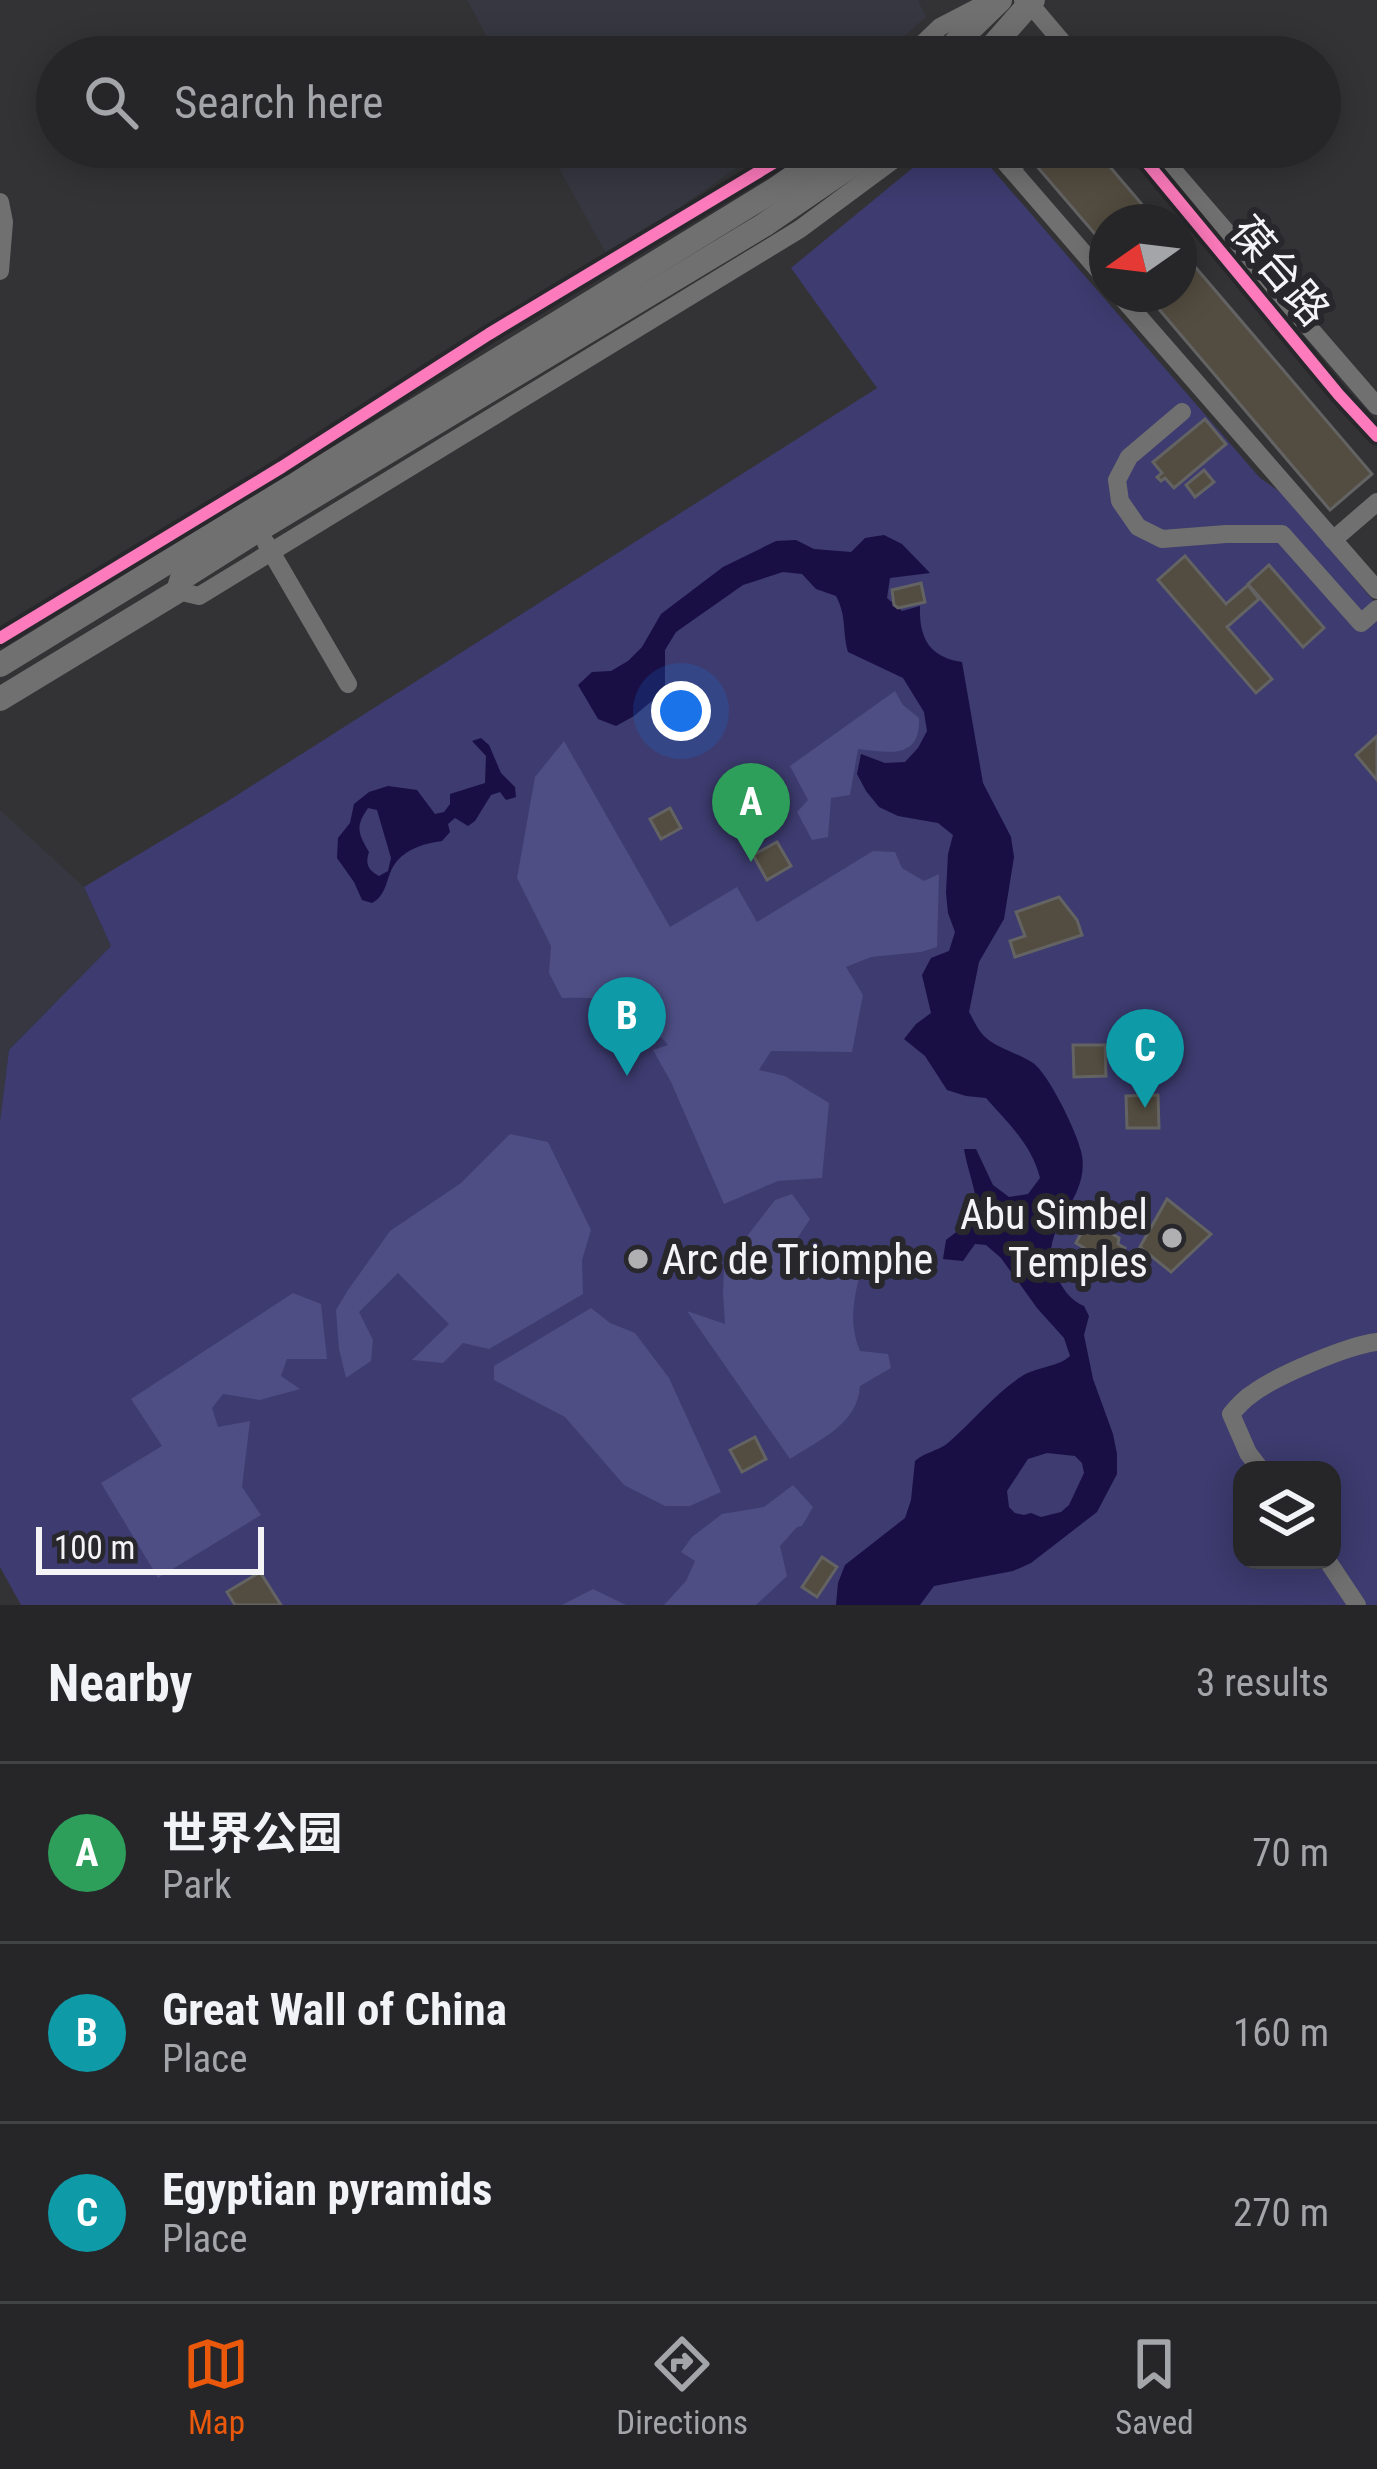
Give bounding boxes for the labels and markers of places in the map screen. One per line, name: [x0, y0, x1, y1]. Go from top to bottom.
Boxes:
pin: A: [712, 763, 790, 862]
pin: B: [588, 977, 666, 1076]
pin: C: [1106, 1009, 1184, 1108]
place label: Abu Simbel Temples: [960, 1190, 1148, 1287]
marker: Abu Simbel Temples: [1159, 1225, 1185, 1251]
place label: Arc de Triomphe: [662, 1235, 933, 1284]
marker: Arc de Triomphe: [625, 1246, 651, 1272]

